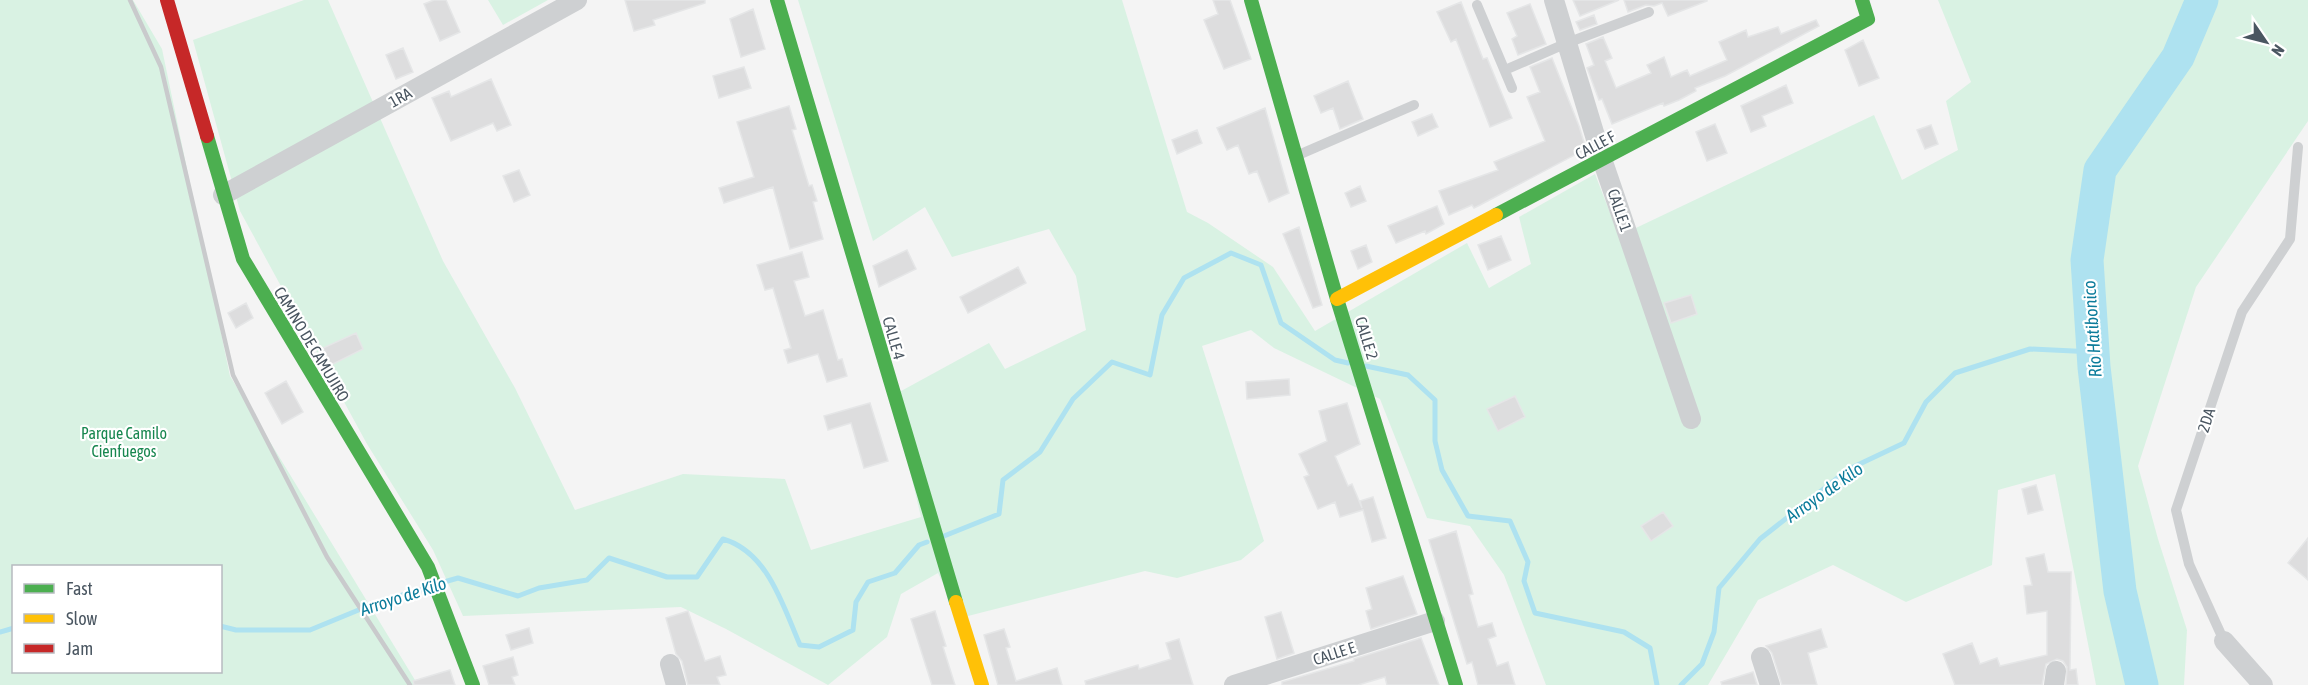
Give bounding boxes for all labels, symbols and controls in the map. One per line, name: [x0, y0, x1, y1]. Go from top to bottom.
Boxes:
north arrow: [2236, 12, 2296, 72]
text: N: [2268, 42, 2288, 60]
street label: 1RA: [385, 83, 415, 111]
street label: CALLE F: [1572, 127, 1619, 163]
street label: CALLE 1: [1604, 186, 1636, 234]
water label: Río Hatibonico: [2078, 280, 2106, 378]
street label: CAMINO DE CAMUJIRO: [271, 283, 353, 405]
street label: CALLE 4: [879, 314, 909, 362]
street label: CALLE 2: [1352, 314, 1382, 362]
street label: 2DA: [2194, 406, 2218, 434]
park label: Parque Camilo Cienfuegos: [81, 424, 167, 461]
water label: Arroyo de Kilo: [1780, 458, 1867, 527]
legend: [12, 565, 222, 673]
water label: Arroyo de Kilo: [356, 572, 449, 620]
text: Fast: [66, 578, 93, 599]
text: Slow: [66, 608, 97, 629]
text: Jam: [66, 638, 93, 659]
street label: CALLE E: [1311, 638, 1358, 668]

